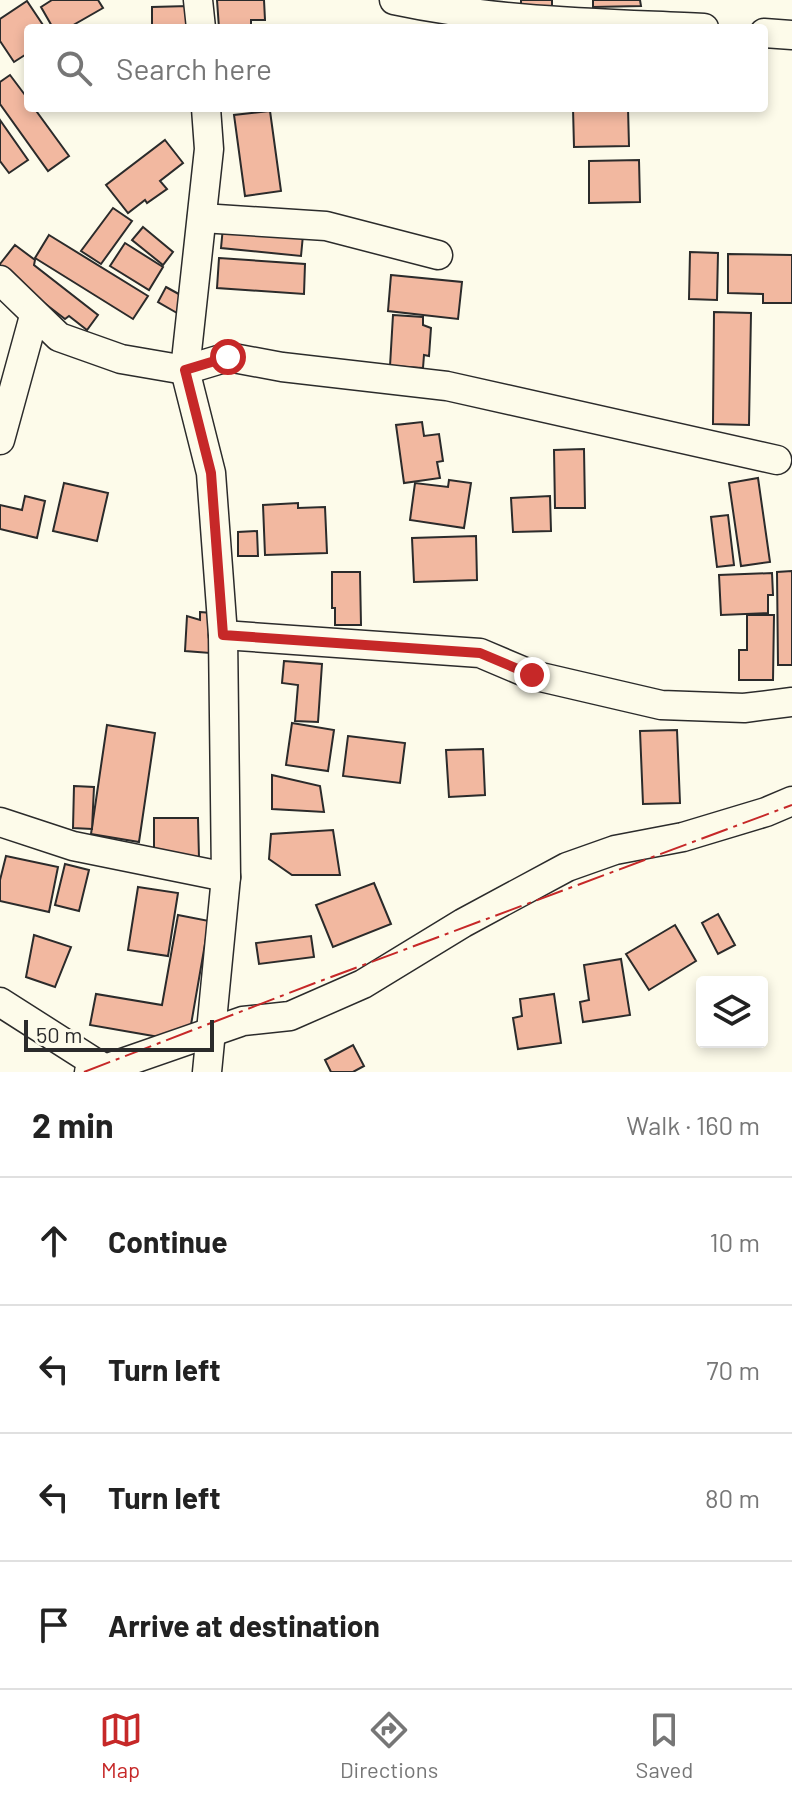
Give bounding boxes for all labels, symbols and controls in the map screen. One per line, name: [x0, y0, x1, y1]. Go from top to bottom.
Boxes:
search box: [24, 24, 768, 112]
icon: search: [52, 46, 96, 90]
text: Search here: [116, 50, 272, 86]
route start: [210, 339, 246, 375]
route end: [514, 657, 550, 693]
map controls: [696, 976, 768, 1048]
button: layers: [696, 976, 768, 1048]
scale bar: [24, 1016, 214, 1052]
text: 50 m: [36, 1021, 82, 1047]
text: 2 min: [32, 1104, 114, 1145]
text: Walk · 160 m: [626, 1109, 760, 1140]
icon: ahead: [32, 1219, 76, 1263]
text: Continue: [108, 1223, 228, 1259]
text: 10 m: [710, 1226, 760, 1257]
icon: left: [32, 1347, 76, 1391]
text: Turn left: [108, 1351, 221, 1387]
text: 70 m: [706, 1354, 760, 1385]
icon: left: [32, 1475, 76, 1519]
text: Turn left: [108, 1479, 221, 1515]
text: 80 m: [705, 1482, 760, 1513]
icon: arrive: [32, 1603, 76, 1647]
text: Arrive at destination: [108, 1607, 380, 1643]
tab: Map: [99, 1708, 143, 1782]
tab: Directions: [340, 1708, 438, 1782]
tab: Saved: [636, 1708, 693, 1782]

